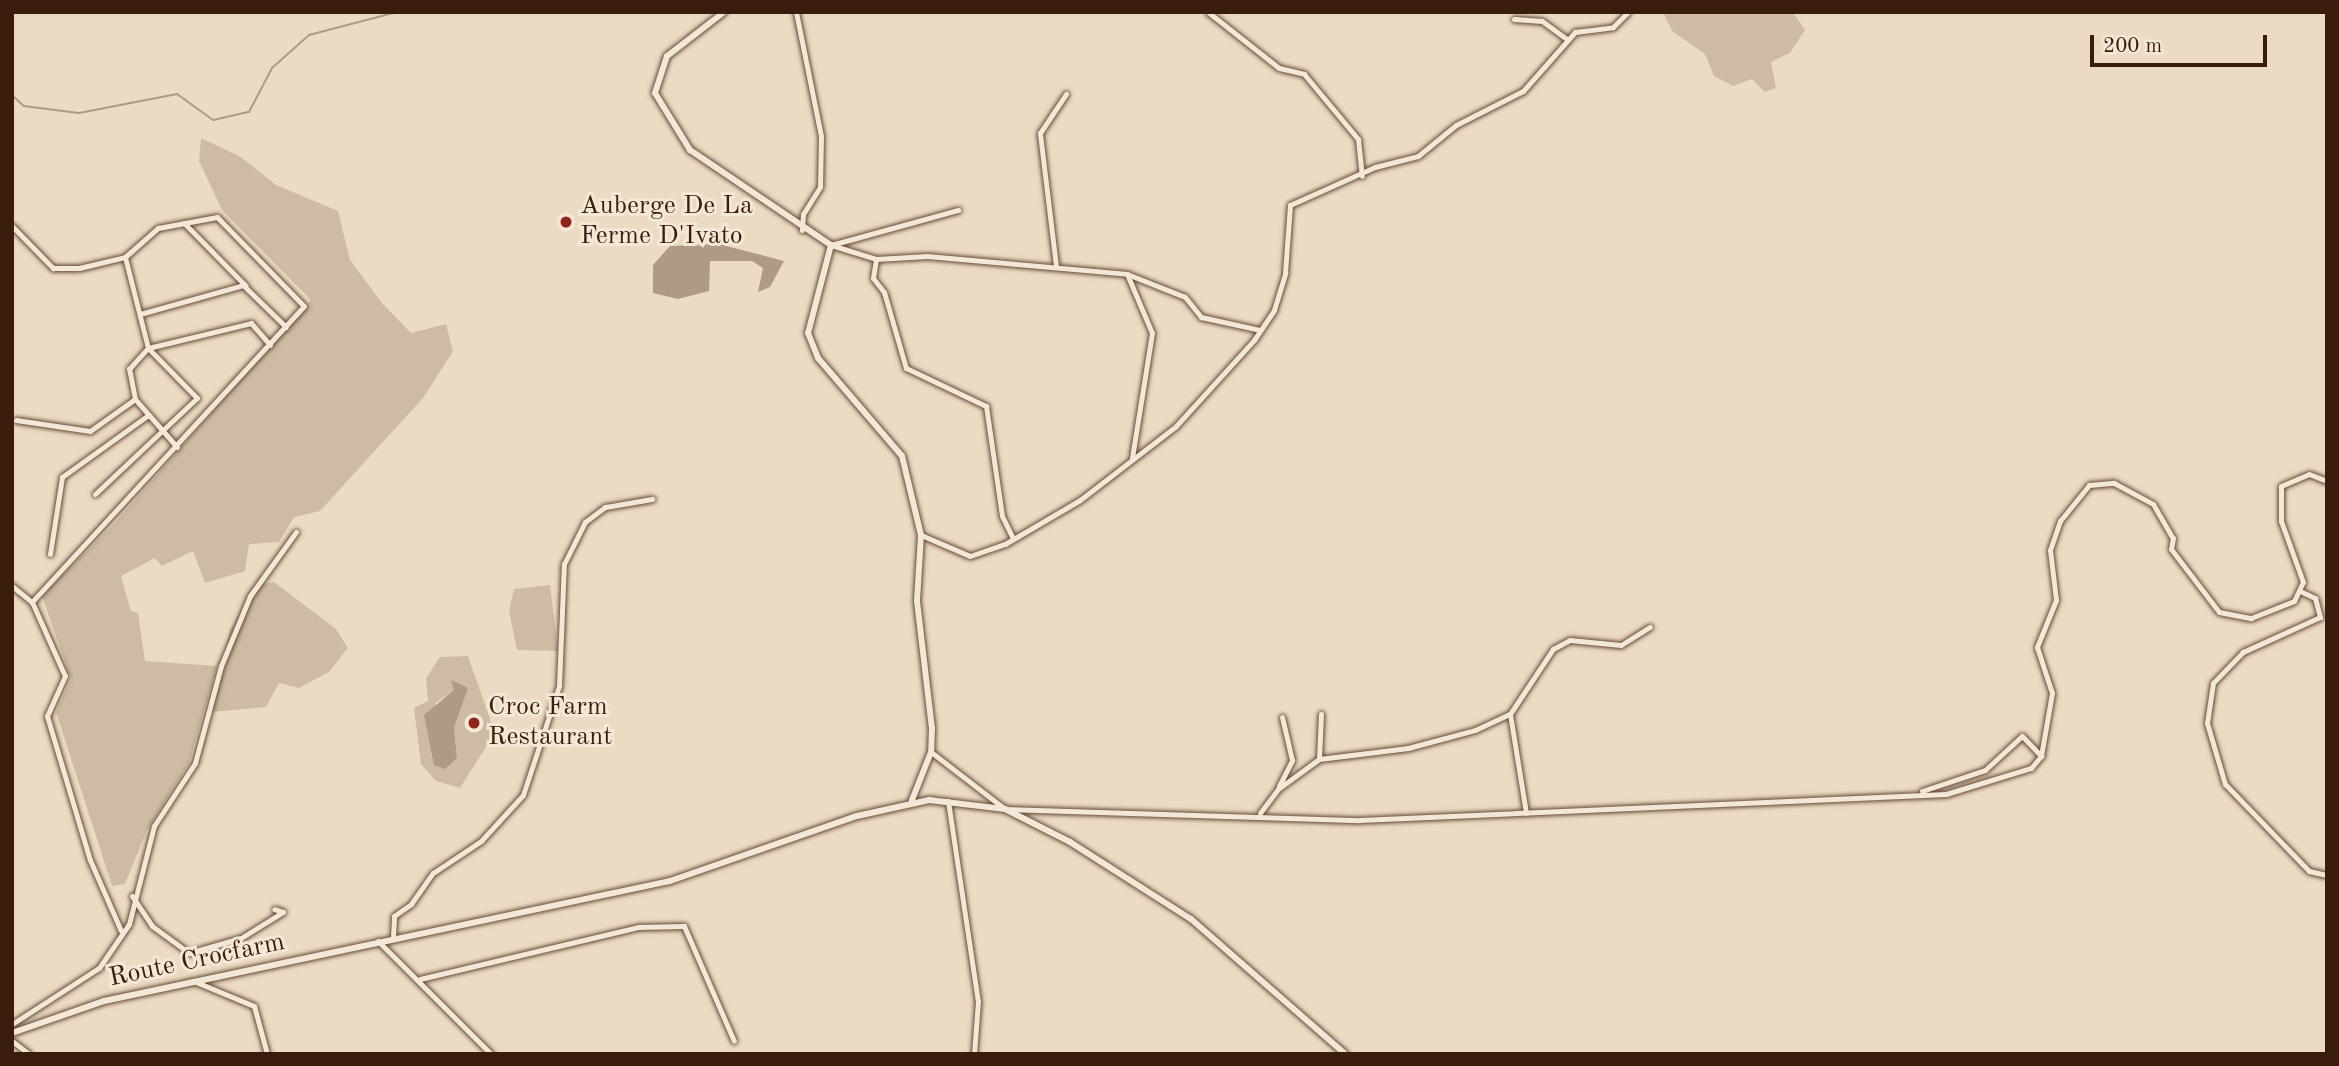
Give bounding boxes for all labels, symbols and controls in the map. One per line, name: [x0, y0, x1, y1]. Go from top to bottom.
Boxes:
scale bar: [2094, 21, 2271, 65]
text: 200 m: [2103, 36, 2162, 57]
place label: Auberge De La Ferme D'Ivato: [580, 191, 753, 252]
marker: Auberge De La Ferme D'Ivato: [558, 214, 574, 230]
place label: Croc Farm Restaurant: [488, 692, 612, 754]
marker: Croc Farm Restaurant: [466, 715, 482, 731]
street label: Route Crocfarm: [106, 927, 288, 995]

